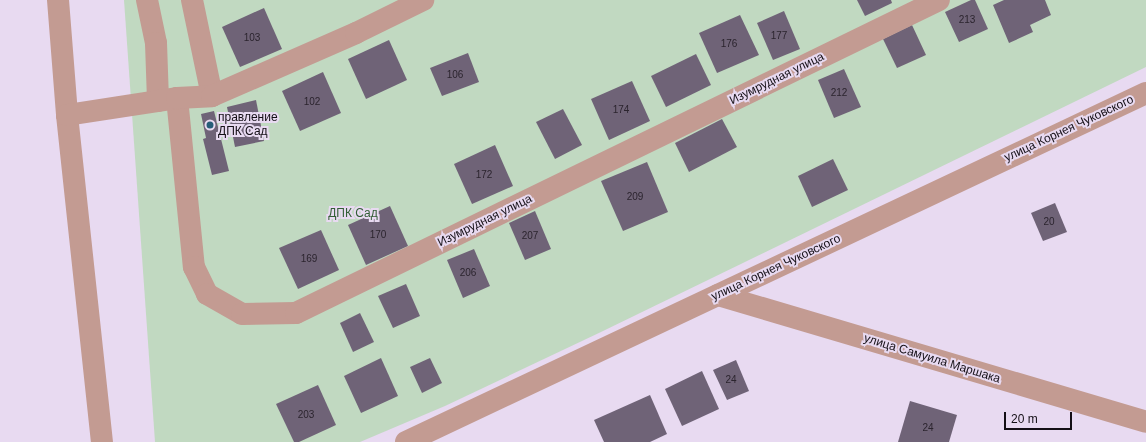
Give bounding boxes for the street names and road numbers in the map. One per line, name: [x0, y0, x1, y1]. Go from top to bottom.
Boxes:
street label: Изумрудная улица: [727, 50, 827, 108]
street label: улица Корнея Чуковского: [1002, 93, 1136, 165]
street label: Изумрудная улица: [435, 192, 535, 250]
street label: улица Корнея Чуковского: [709, 232, 843, 304]
street label: улица Самуила Маршака: [862, 331, 1002, 387]

